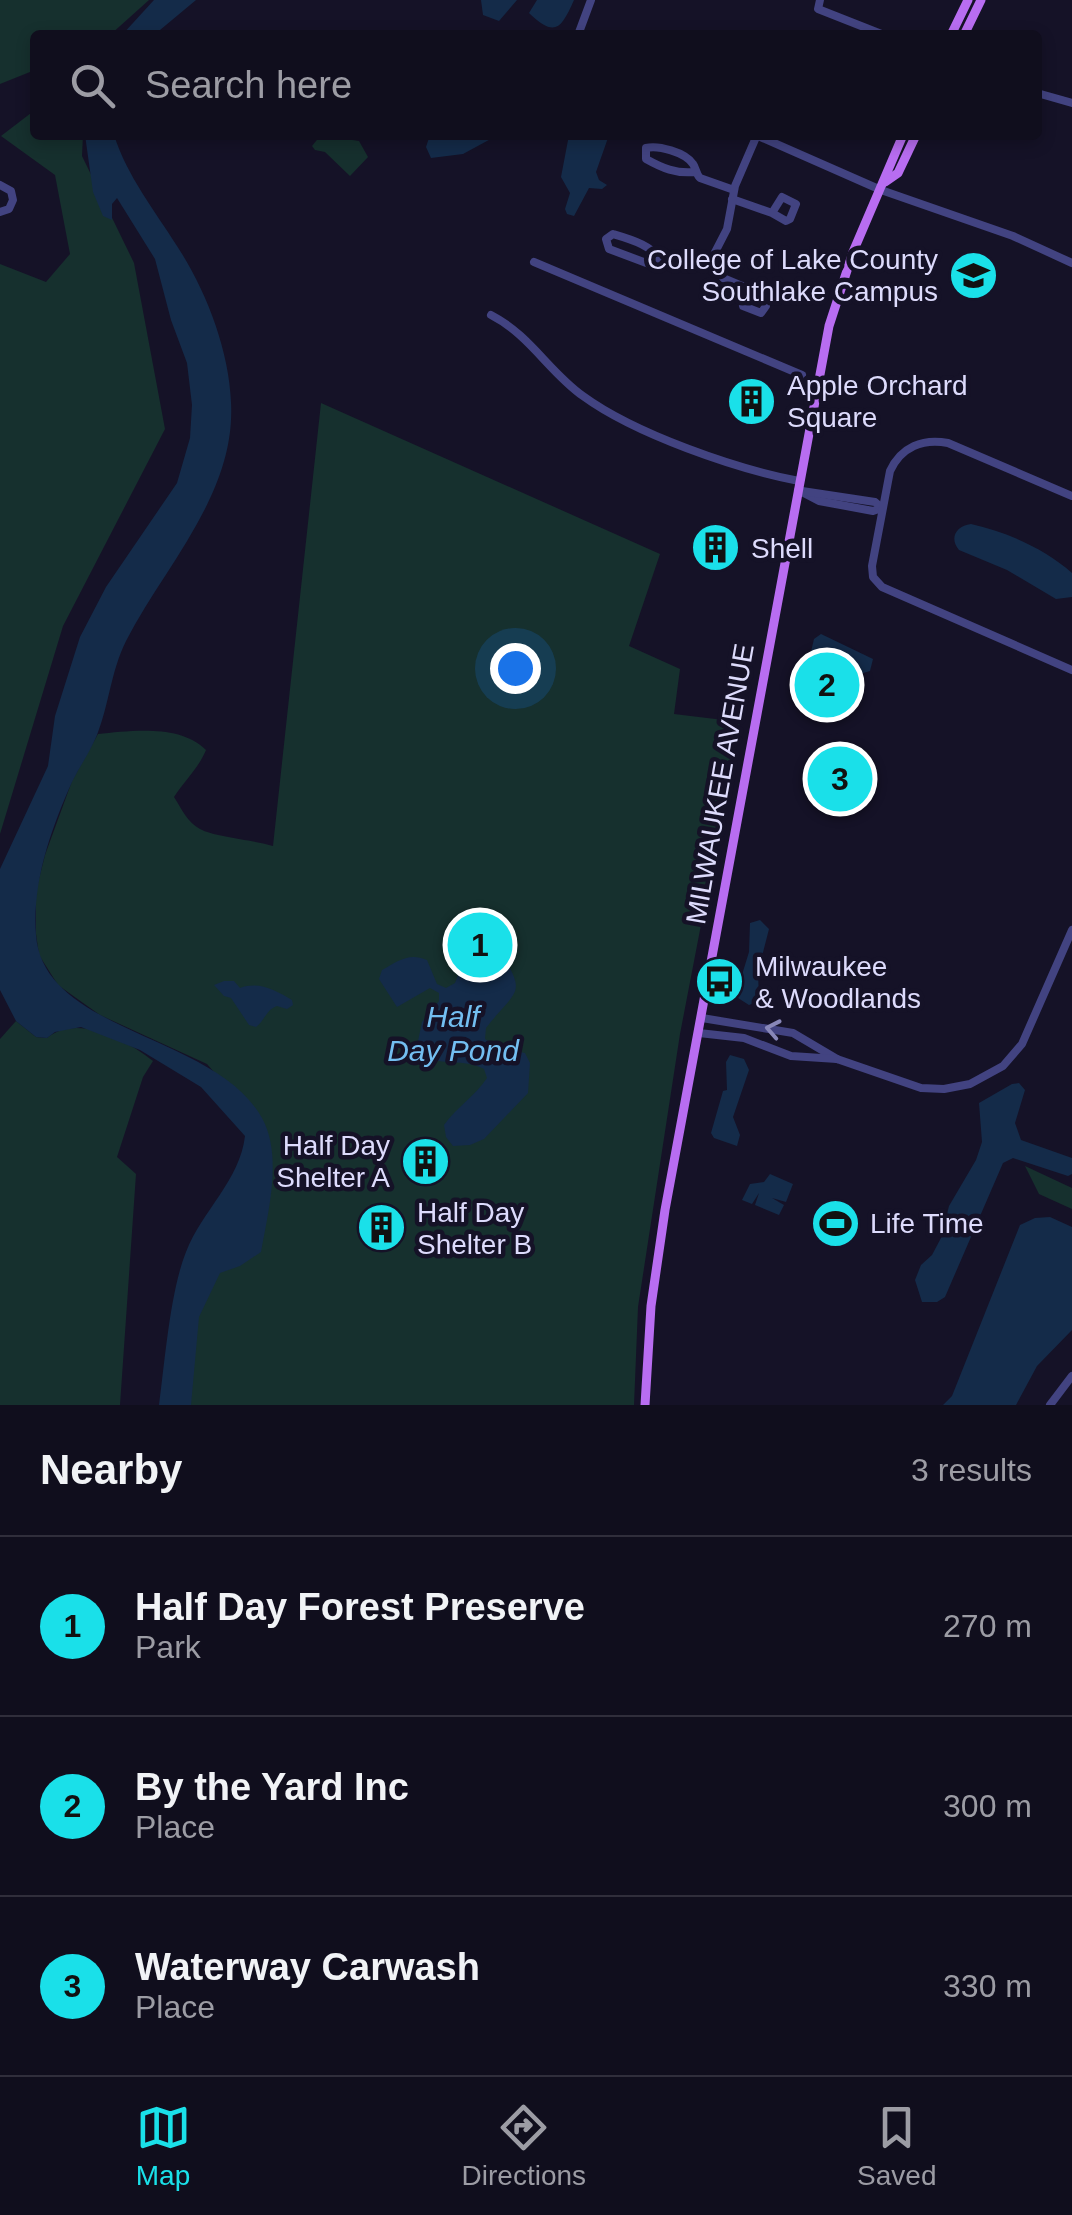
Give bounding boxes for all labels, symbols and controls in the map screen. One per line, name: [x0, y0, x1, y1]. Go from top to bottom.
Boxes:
search box: [30, 30, 1042, 140]
icon: search: [65, 58, 120, 113]
text: Search here: [145, 64, 352, 106]
place label: College of Lake County Southlake Campus: [647, 244, 938, 307]
school or university icon: College of Lake County Southlake Campus: [947, 249, 999, 301]
place label: Apple Orchard Square: [787, 370, 968, 433]
building icon: Apple Orchard Square: [726, 375, 778, 427]
building icon: Shell: [690, 522, 742, 574]
place label: Shell: [751, 533, 813, 564]
street label: MILWAUKEE AVENUE: [680, 641, 760, 927]
your location: [490, 643, 541, 694]
pin: 2: [794, 648, 860, 722]
pin: 3: [808, 742, 872, 816]
pin: 1: [448, 908, 512, 982]
place label: Milwaukee & Woodlands: [755, 951, 921, 1014]
bus stop icon: Milwaukee & Woodlands: [694, 956, 746, 1008]
water label: Half Day Pond: [387, 1000, 520, 1067]
one-way arrow: [765, 1019, 782, 1040]
place label: Half Day Shelter A: [276, 1130, 390, 1193]
building icon: Half Day Shelter A: [399, 1135, 451, 1187]
place label: Half Day Shelter B: [417, 1197, 532, 1260]
sports icon: Life Time: [809, 1197, 861, 1249]
building icon: Half Day Shelter B: [356, 1202, 408, 1254]
place label: Life Time: [870, 1208, 984, 1239]
text: Nearby: [40, 1446, 182, 1493]
text: 3 results: [911, 1452, 1032, 1488]
text: Half Day Forest Preserve: [135, 1586, 585, 1628]
text: 1: [64, 1608, 81, 1644]
text: 270 m: [943, 1608, 1032, 1644]
text: Park: [135, 1629, 201, 1665]
text: By the Yard Inc: [135, 1766, 409, 1808]
text: 2: [64, 1788, 81, 1824]
text: 300 m: [943, 1788, 1032, 1824]
text: Place: [135, 1809, 215, 1845]
text: Waterway Carwash: [135, 1946, 480, 1988]
text: 3: [64, 1968, 81, 2004]
text: 330 m: [943, 1968, 1032, 2004]
text: Place: [135, 1989, 215, 2025]
tab: Map: [136, 2100, 191, 2192]
tab: Directions: [462, 2100, 586, 2192]
tab: Saved: [857, 2100, 936, 2192]

